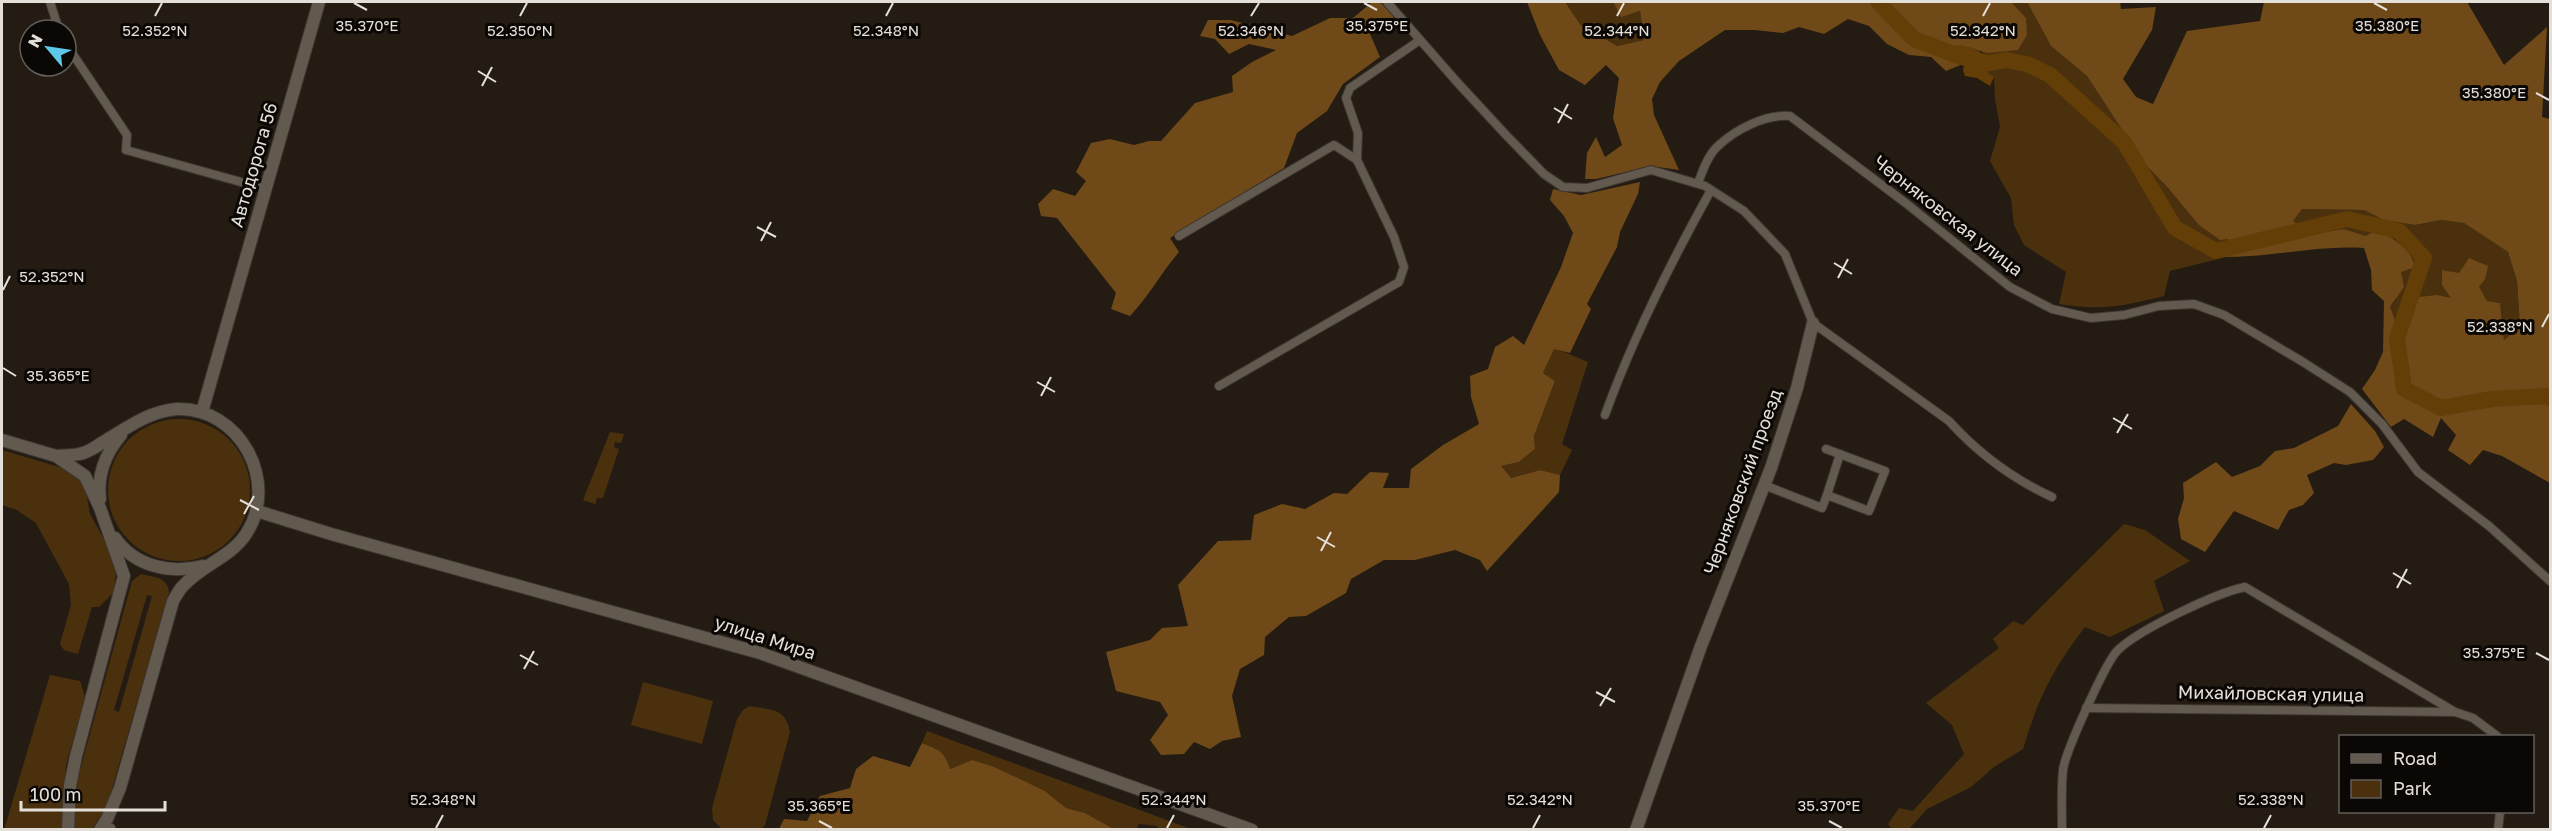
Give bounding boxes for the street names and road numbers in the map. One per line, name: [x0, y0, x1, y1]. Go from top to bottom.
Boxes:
street label: Автодорога 56: [225, 100, 281, 230]
street label: Черняковская улица: [1870, 150, 2028, 280]
street label: Черняковский проезд: [1698, 386, 1786, 577]
street label: улица Мира: [712, 610, 819, 664]
street label: Михайловская улица: [2178, 680, 2364, 706]

